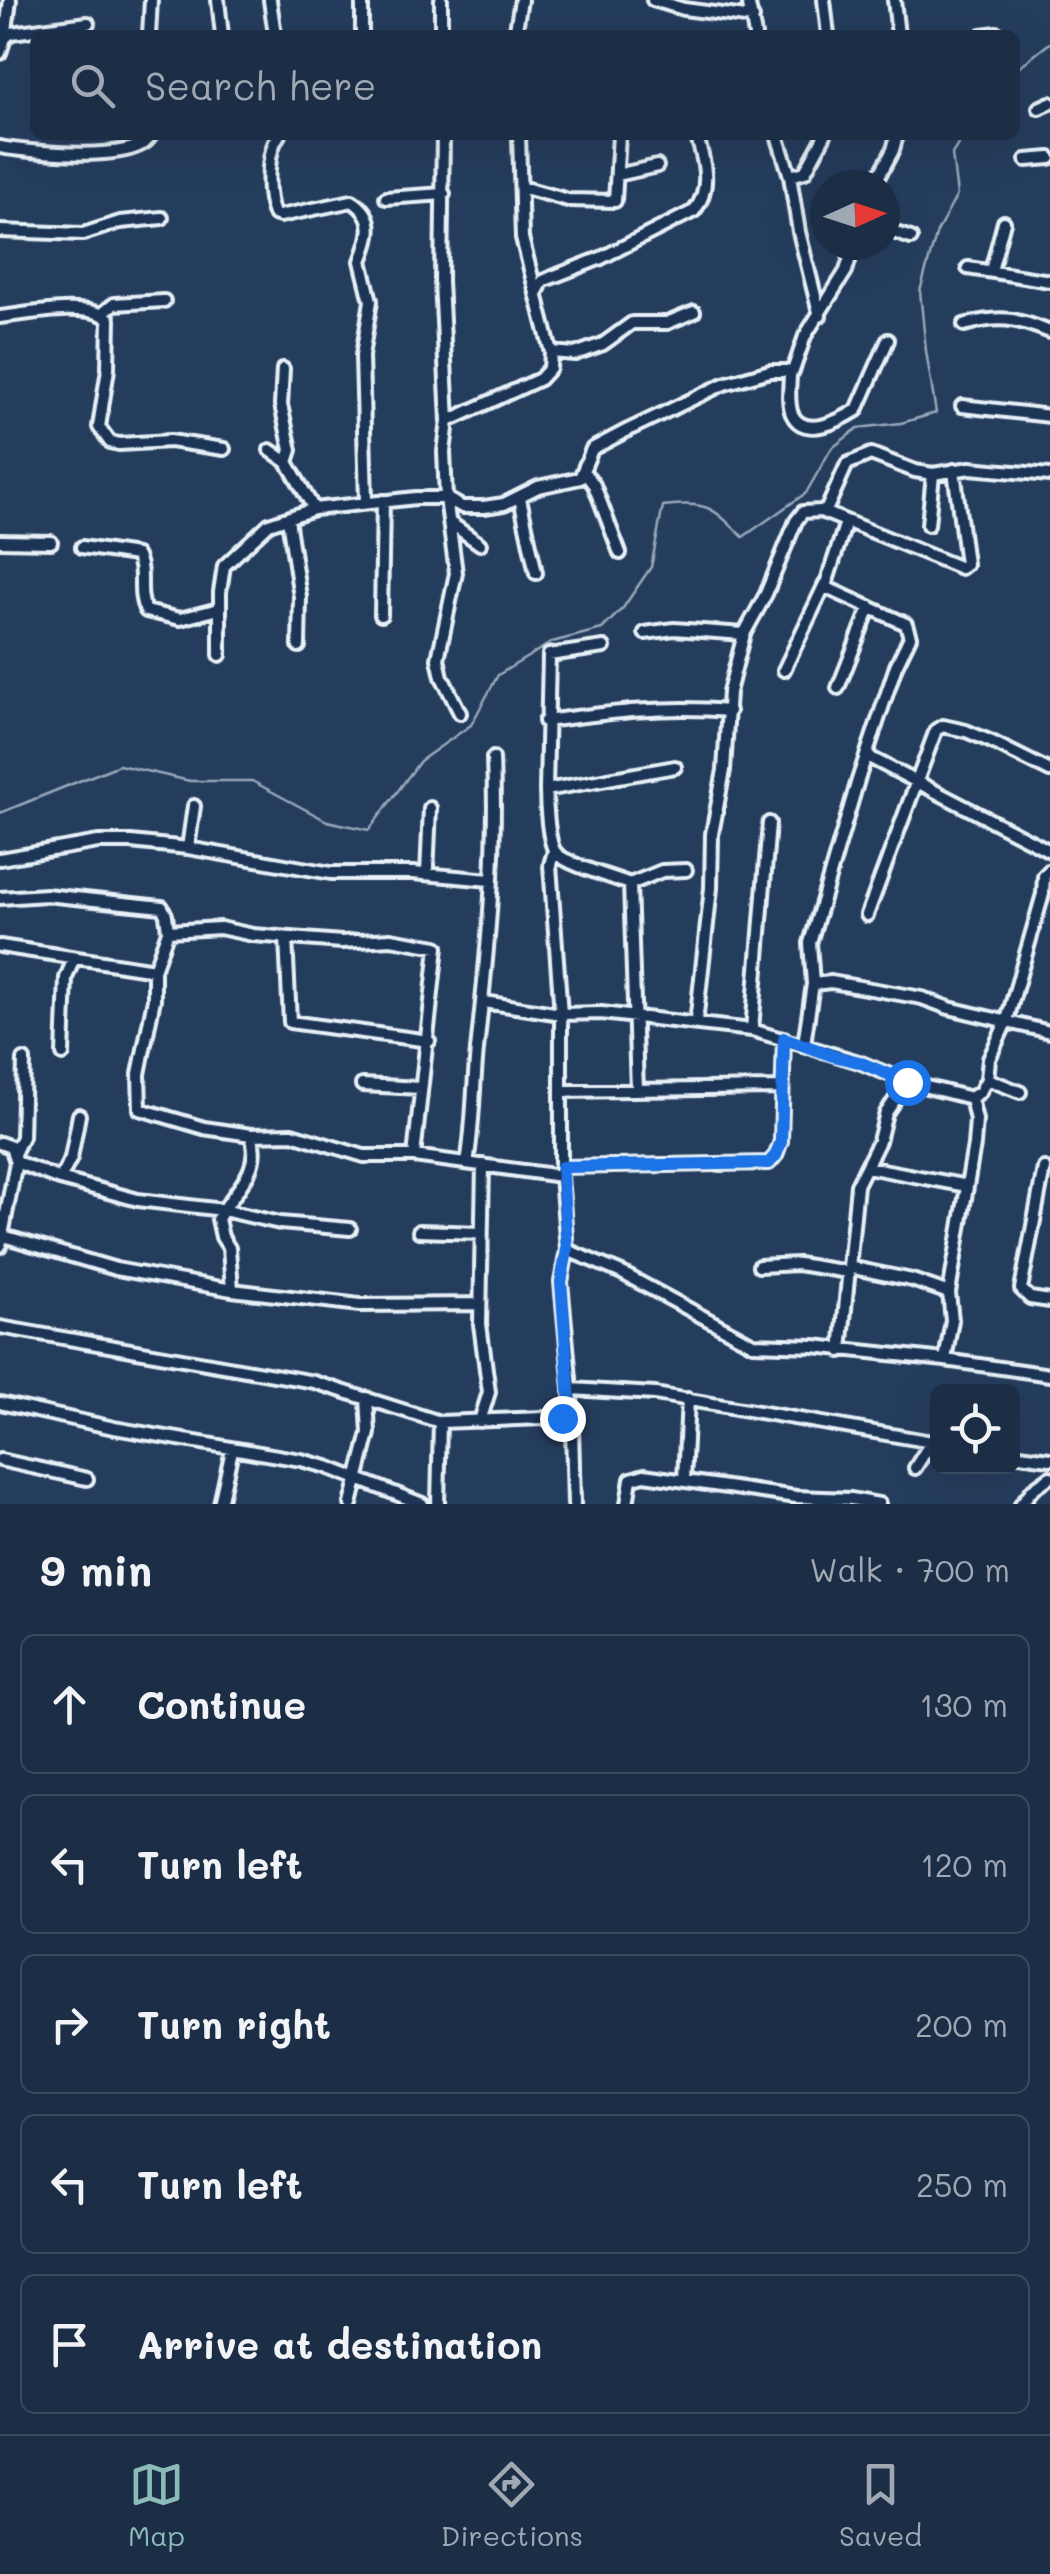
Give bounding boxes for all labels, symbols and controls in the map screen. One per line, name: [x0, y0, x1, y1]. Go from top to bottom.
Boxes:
search box: [30, 30, 1020, 140]
icon: search: [65, 58, 120, 113]
text: Search here: [145, 60, 376, 110]
north arrow: [810, 170, 900, 260]
route start: [885, 1060, 931, 1106]
map controls: [930, 1384, 1020, 1474]
button: locate: [930, 1384, 1020, 1474]
route end: [540, 1396, 586, 1442]
text: 9 min: [40, 1542, 152, 1597]
text: Walk · 700 m: [809, 1548, 1010, 1590]
icon: ahead: [42, 1677, 97, 1732]
text: Continue: [137, 1679, 306, 1729]
text: 130 m: [919, 1683, 1008, 1725]
icon: left: [42, 1837, 97, 1892]
text: Turn left: [137, 1839, 303, 1889]
text: 120 m: [920, 1843, 1008, 1885]
icon: right: [42, 1997, 97, 2052]
text: Turn right: [137, 1999, 331, 2049]
text: 200 m: [915, 2003, 1008, 2045]
icon: left: [42, 2157, 97, 2212]
text: Turn left: [137, 2159, 303, 2209]
text: 250 m: [916, 2163, 1008, 2205]
icon: arrive: [42, 2317, 97, 2372]
text: Arrive at destination: [137, 2319, 542, 2369]
tab: Map: [128, 2457, 185, 2553]
tab: Directions: [441, 2457, 583, 2553]
tab: Saved: [839, 2457, 922, 2553]

